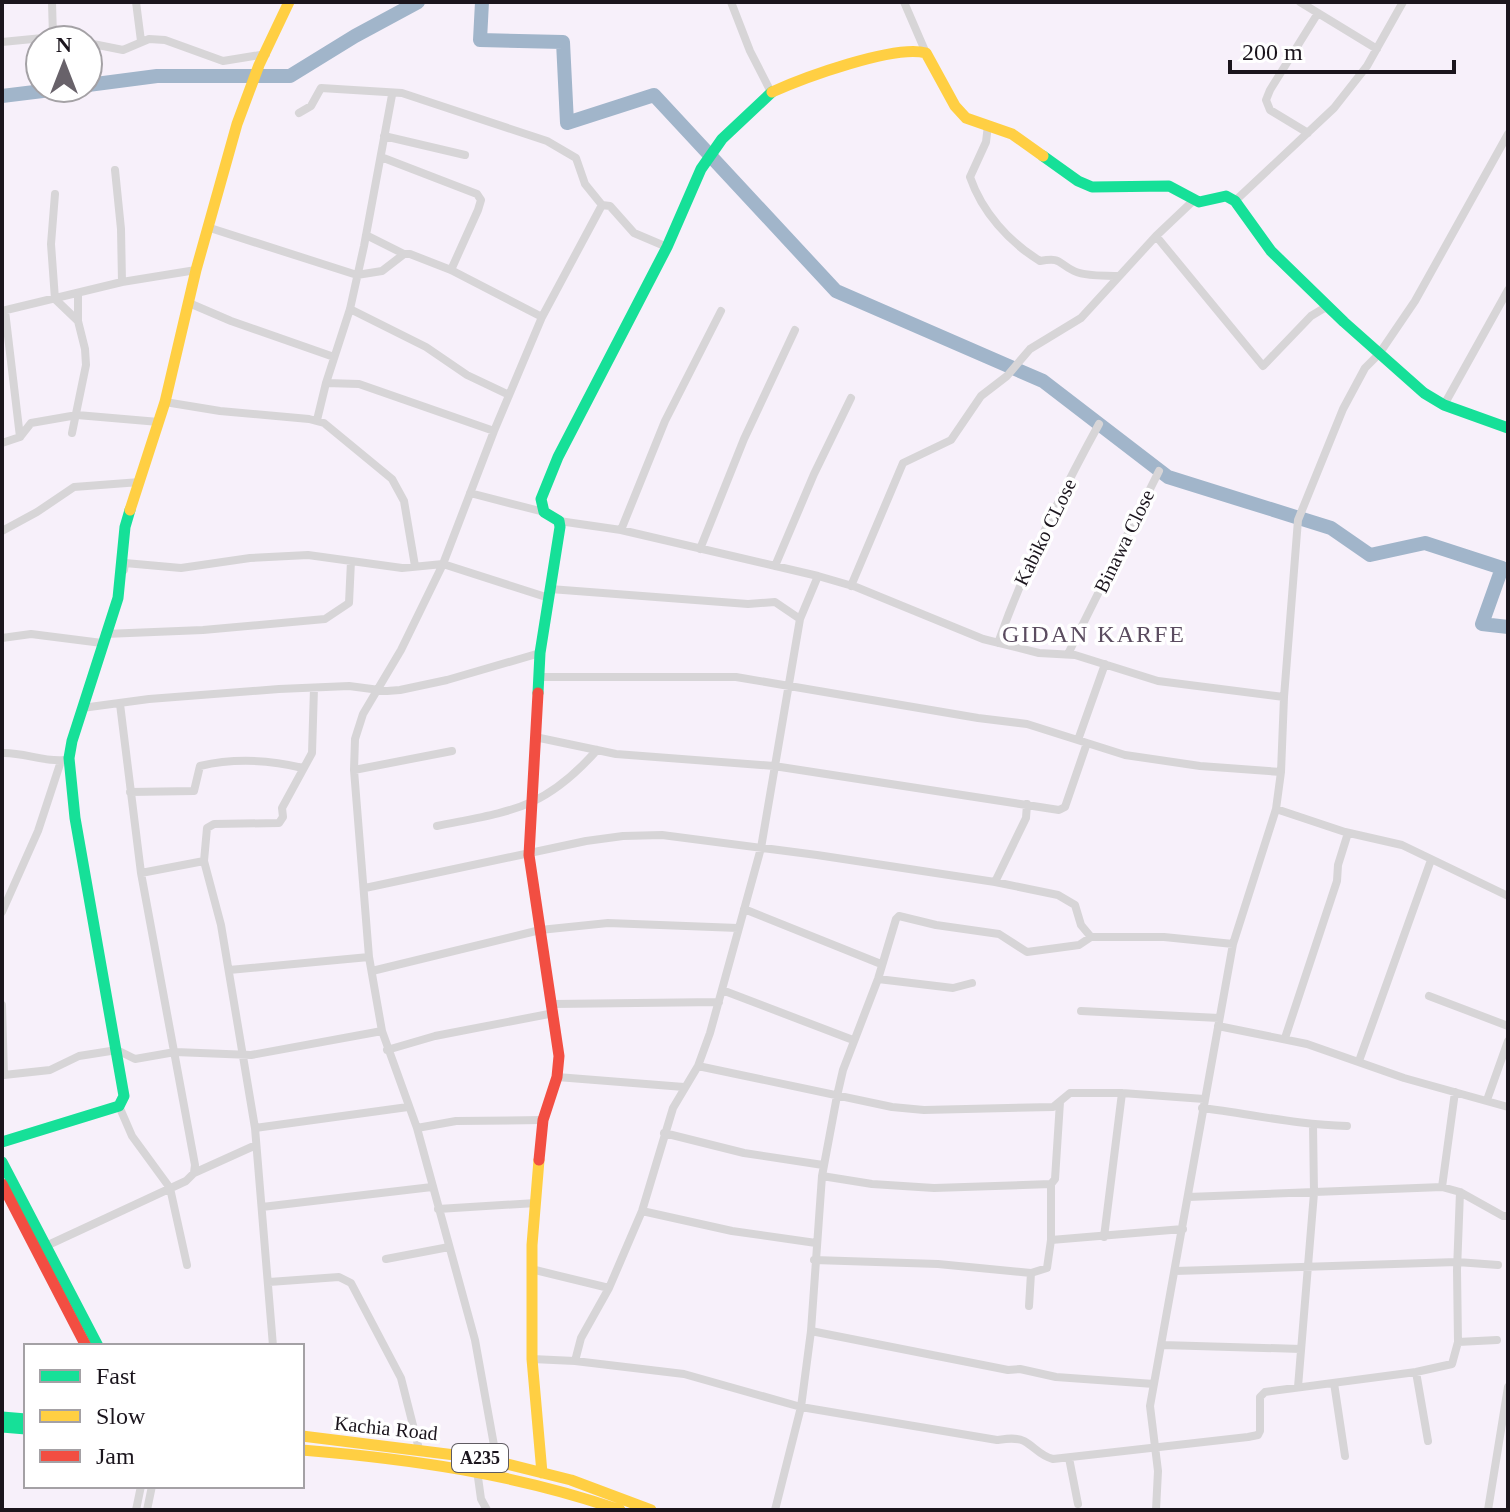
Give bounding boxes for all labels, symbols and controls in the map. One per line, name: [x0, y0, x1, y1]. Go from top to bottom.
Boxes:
north arrow: [24, 24, 104, 104]
scale bar: [1230, 24, 1454, 74]
text: N: [56, 32, 72, 57]
text: 200 m: [1242, 39, 1303, 65]
street label: Kabiko CLose: [1010, 475, 1080, 589]
street label: Binawa Close: [1090, 486, 1158, 596]
district label: GIDAN KARFE: [1002, 621, 1186, 647]
legend: [24, 1344, 304, 1488]
text: Fast: [96, 1363, 136, 1389]
text: Slow: [96, 1403, 146, 1429]
street label: Kachia Road: [333, 1412, 439, 1444]
text: Jam: [96, 1443, 135, 1469]
road number: A235: [452, 1444, 508, 1472]

